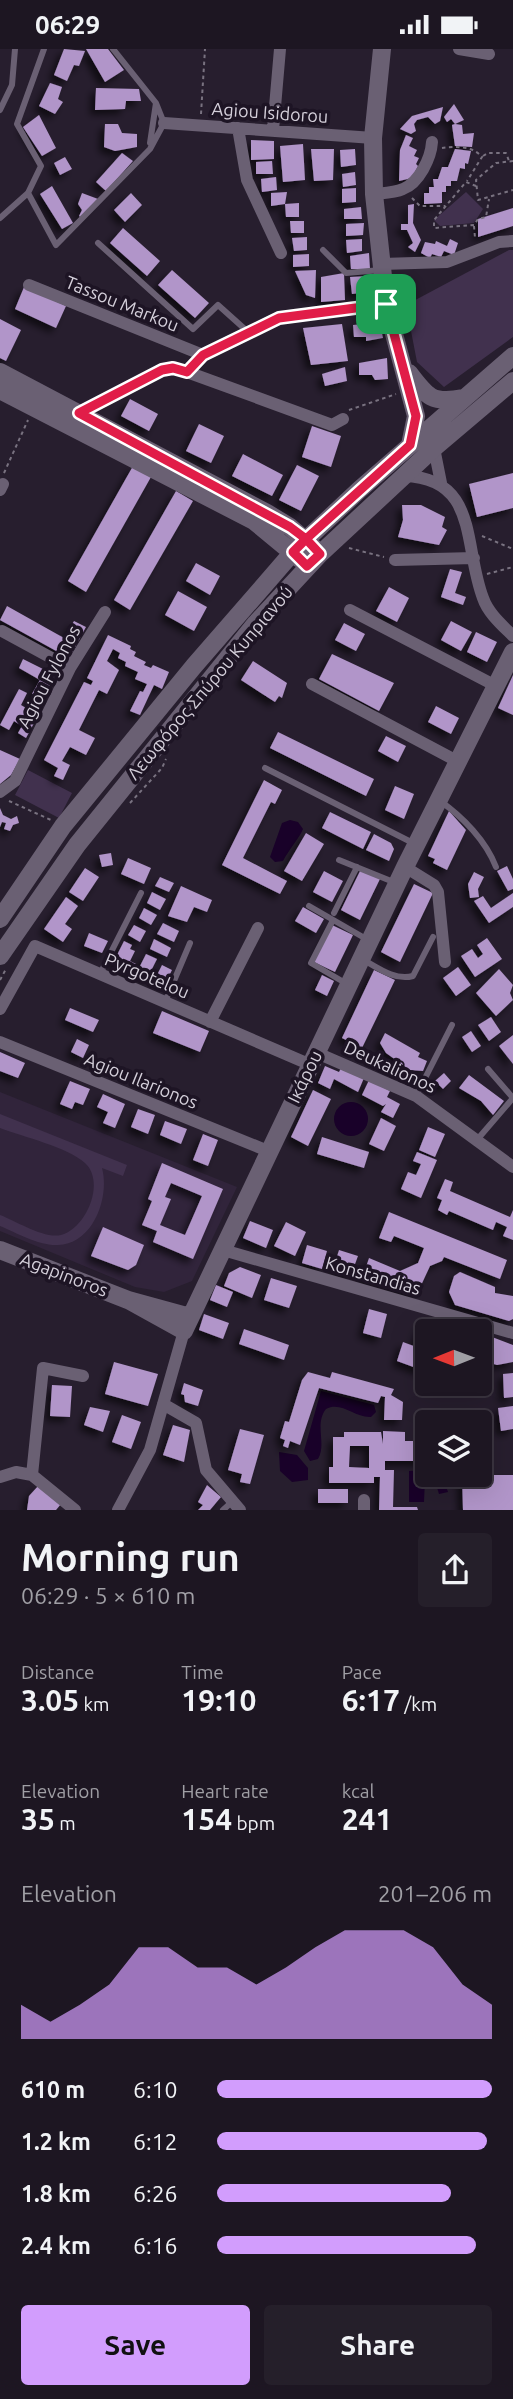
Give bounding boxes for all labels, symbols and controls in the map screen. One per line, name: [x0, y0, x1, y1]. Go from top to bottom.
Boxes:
text: 06:29: [35, 10, 100, 39]
street label: Agiou Isidorou: [211, 98, 329, 126]
street label: Tassou Markou: [63, 271, 182, 335]
pin: [356, 274, 416, 334]
icon: arrive: [367, 285, 405, 323]
street label: Λεωφόρος Σπύρου Κυπριανού: [122, 582, 297, 784]
street label: Agiou Fylonos: [13, 622, 84, 731]
street label: Pyrgotelou: [102, 948, 193, 1002]
street label: Deukalionos: [341, 1036, 440, 1096]
street label: Ικάρου: [283, 1047, 325, 1106]
street label: Agiou Ilarionos: [82, 1048, 201, 1112]
street label: Agapinoros: [18, 1248, 111, 1300]
street label: Konstandias: [323, 1252, 423, 1298]
north arrow: [415, 1319, 492, 1397]
map controls: [415, 1319, 492, 1487]
button: layers: [415, 1410, 492, 1487]
button: share: [418, 1533, 492, 1607]
text: Morning run: [21, 1536, 240, 1578]
text: 06:29 · 5 × 610 m: [21, 1583, 195, 1608]
text: Distance: [21, 1661, 95, 1683]
text: Time: [181, 1661, 224, 1683]
text: Pace: [342, 1661, 382, 1683]
text: 3.05: [21, 1683, 79, 1717]
text: 19:10: [181, 1683, 256, 1717]
text: 6:17: [342, 1683, 400, 1717]
text: km: [79, 1693, 109, 1715]
text: /km: [400, 1693, 437, 1715]
text: Elevation: [21, 1780, 100, 1802]
text: Heart rate: [181, 1780, 269, 1802]
text: kcal: [342, 1780, 374, 1802]
text: 35: [21, 1802, 55, 1836]
text: 154: [181, 1802, 232, 1836]
text: 241: [342, 1802, 392, 1836]
text: m: [55, 1812, 76, 1834]
text: bpm: [232, 1812, 275, 1834]
text: Elevation: [21, 1881, 117, 1906]
text: 201–206 m: [378, 1881, 492, 1906]
text: 610 m: [21, 2077, 85, 2102]
text: 6:10: [133, 2077, 178, 2102]
text: 1.2 km: [21, 2129, 91, 2154]
text: 6:12: [133, 2129, 178, 2154]
text: 1.8 km: [21, 2181, 91, 2206]
text: 6:26: [133, 2181, 178, 2206]
text: 2.4 km: [21, 2233, 91, 2258]
text: 6:16: [133, 2233, 178, 2258]
button: Save: [21, 2305, 250, 2385]
button: Share: [264, 2305, 492, 2385]

